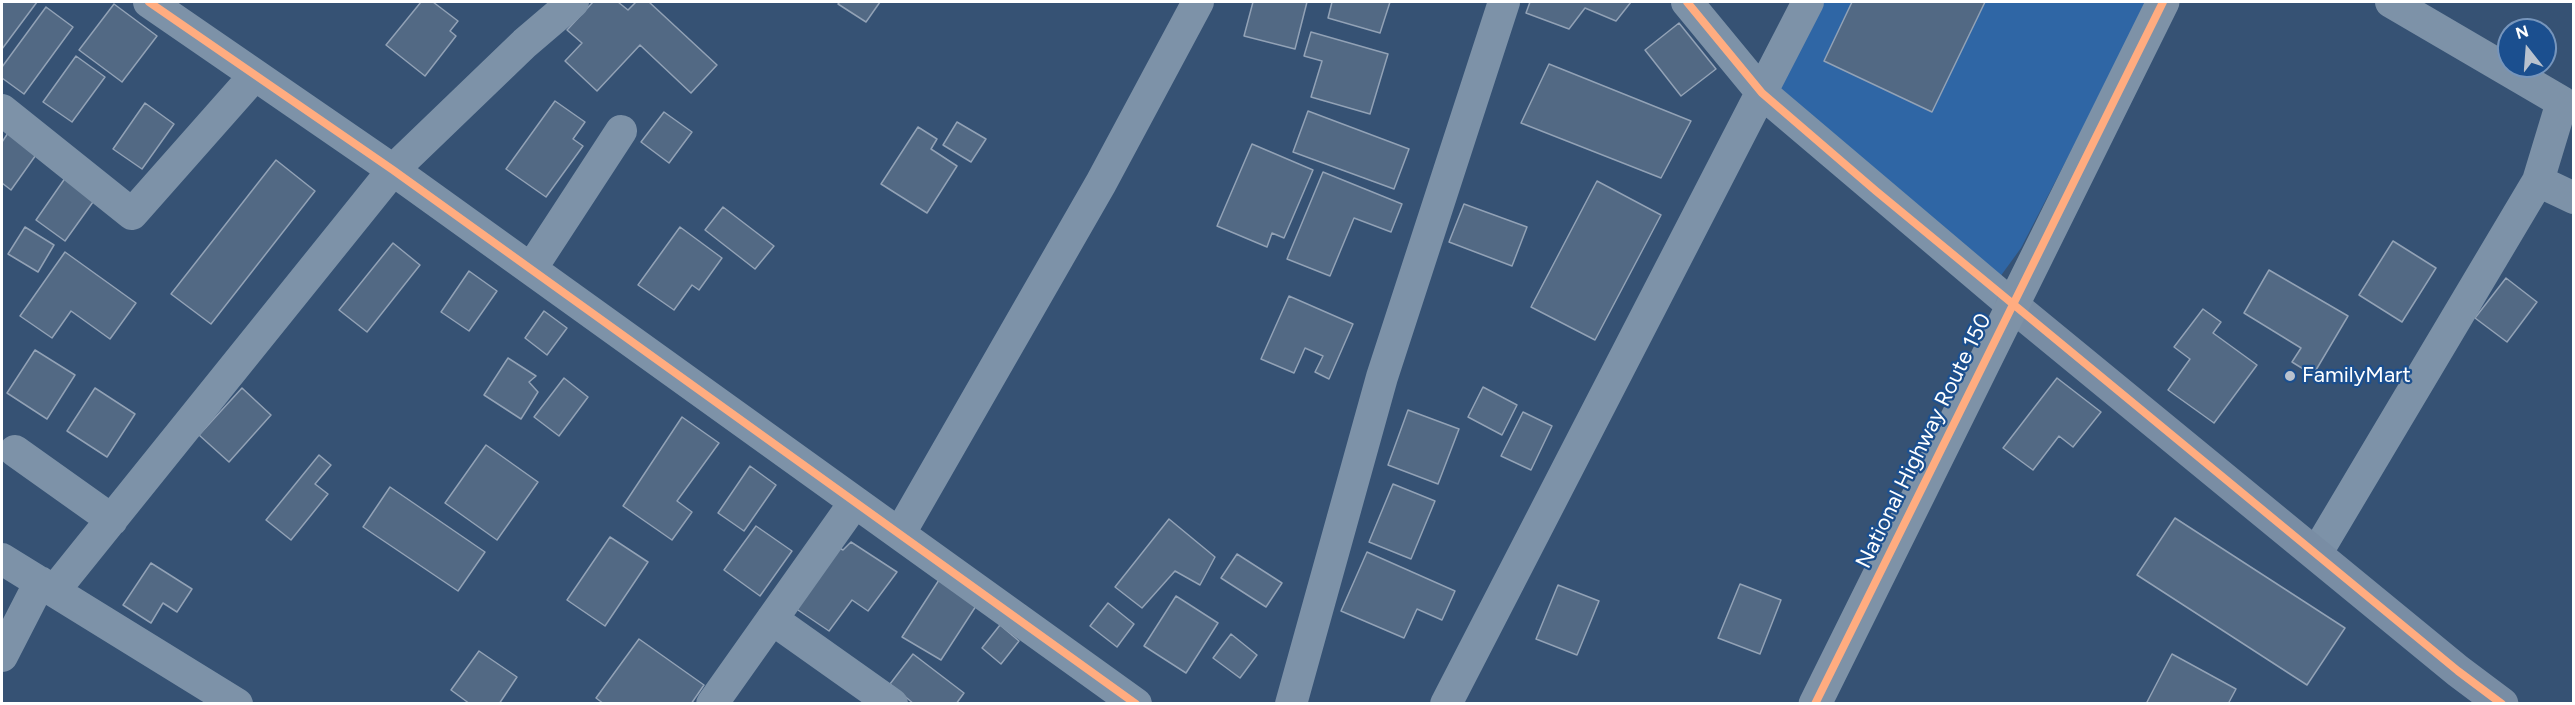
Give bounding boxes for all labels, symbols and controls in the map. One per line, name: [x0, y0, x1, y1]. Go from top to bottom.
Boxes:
north arrow: [2497, 18, 2557, 78]
text: N: [2513, 21, 2531, 43]
street label: National Highway Route 150: [1851, 309, 1997, 573]
place label: FamilyMart: [2302, 363, 2411, 389]
marker: FamilyMart: [2283, 369, 2297, 383]

